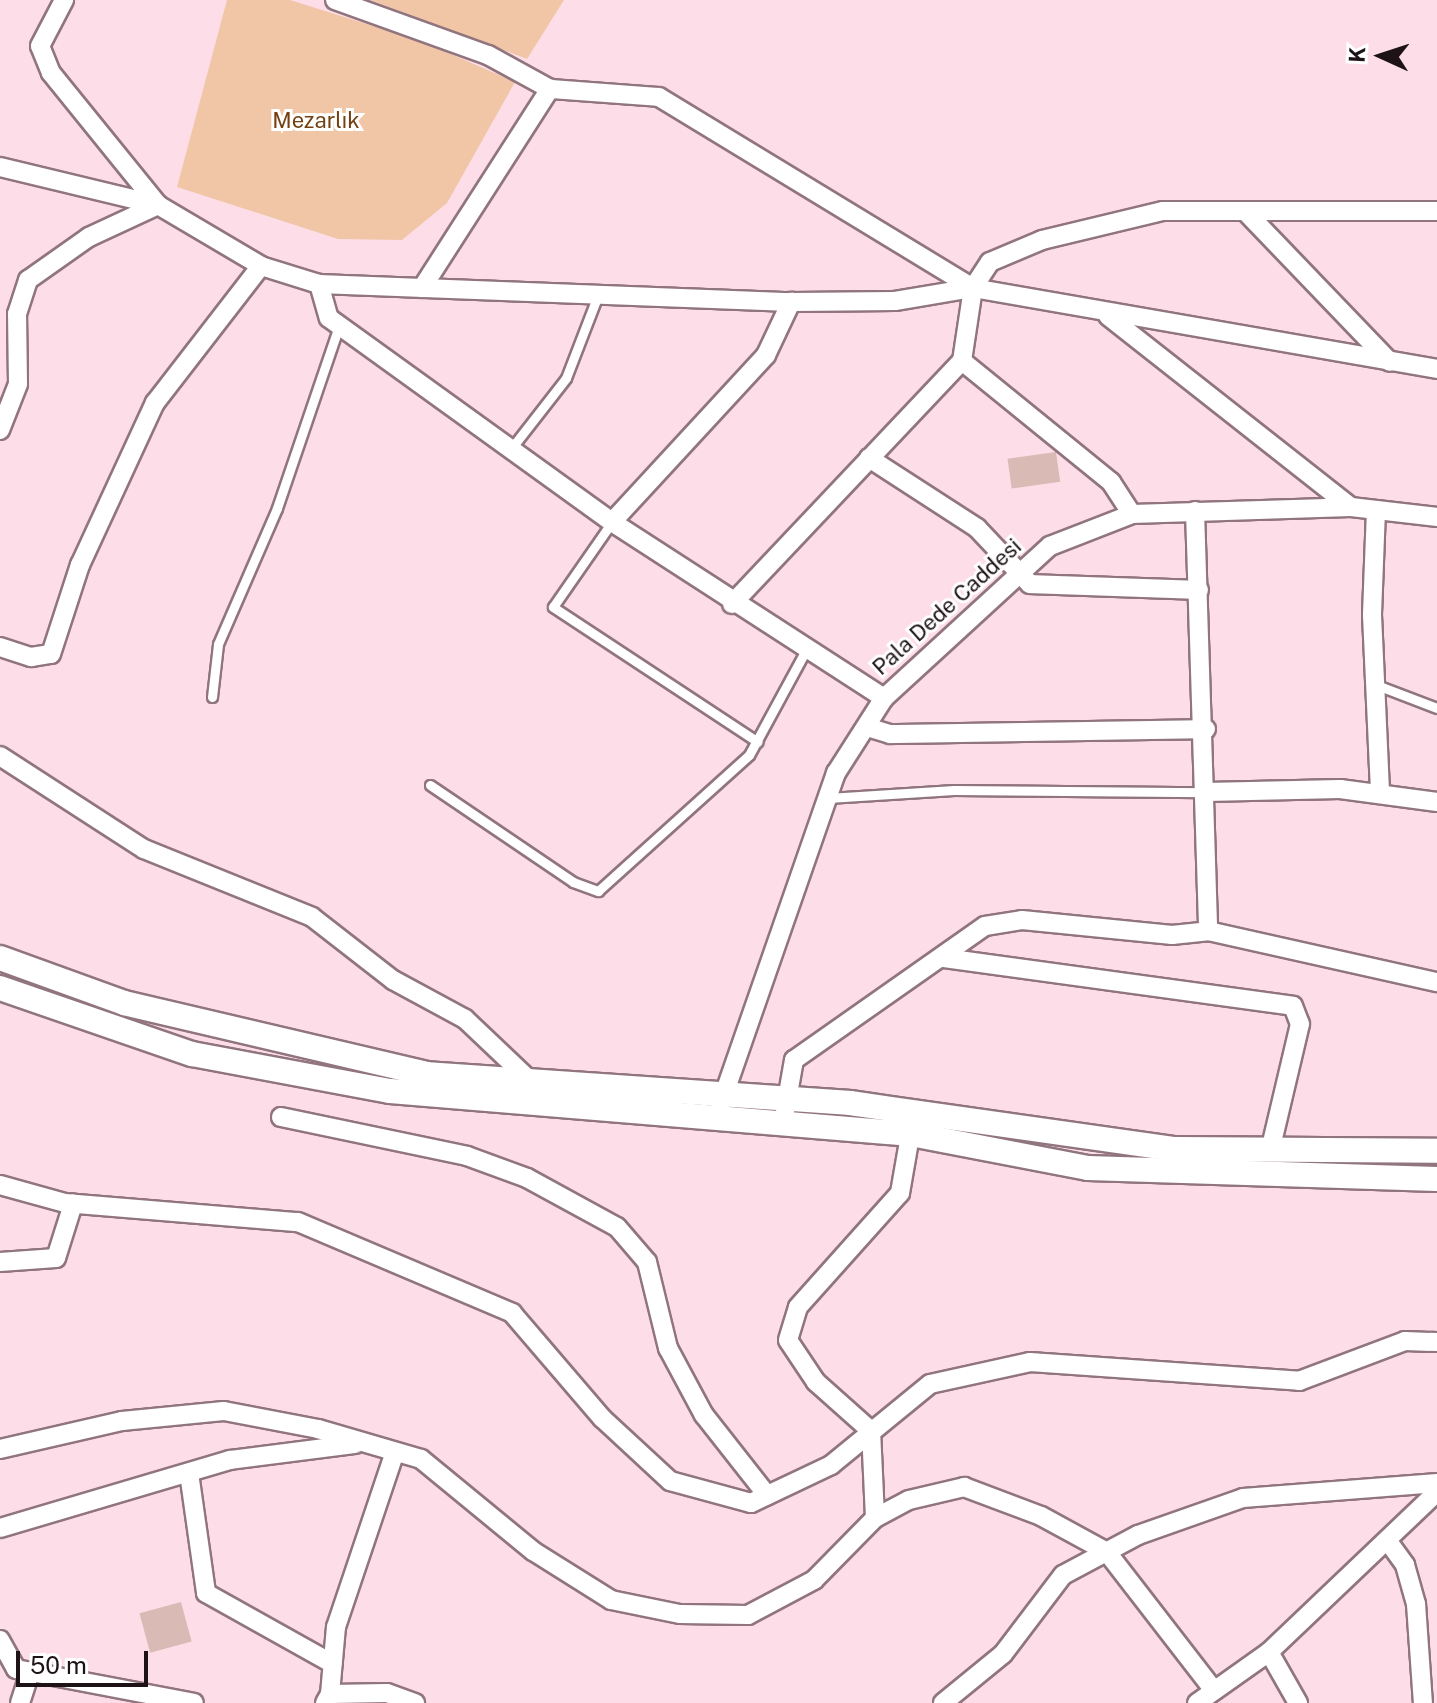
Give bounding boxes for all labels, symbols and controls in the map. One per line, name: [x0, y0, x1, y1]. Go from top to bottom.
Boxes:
north arrow: [1341, 16, 1421, 96]
text: K: [1344, 46, 1370, 63]
park label: Mezarlık: [272, 108, 360, 134]
street label: Pala Dede Caddesi: [867, 533, 1027, 681]
scale bar: [20, 1635, 152, 1685]
text: 50 m: [30, 1651, 87, 1679]

